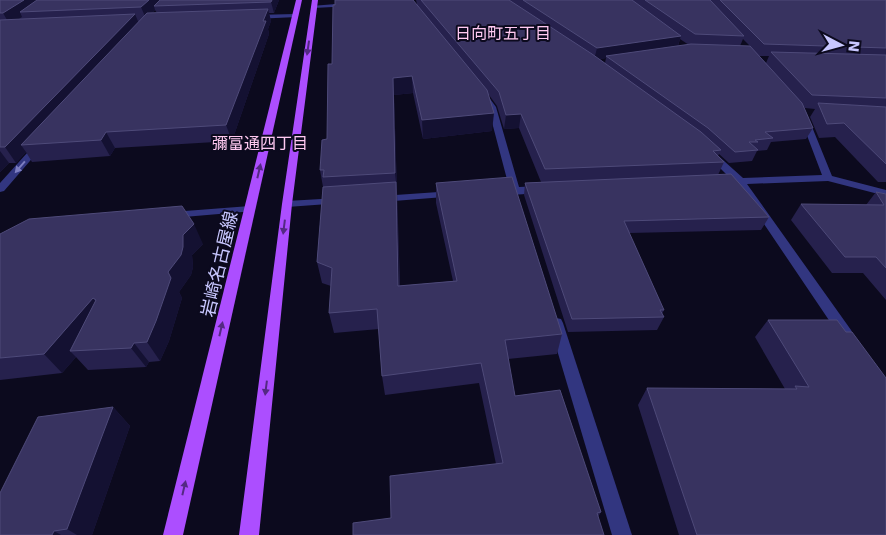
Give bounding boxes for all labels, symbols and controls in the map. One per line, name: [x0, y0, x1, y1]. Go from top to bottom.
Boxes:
north arrow: [816, 20, 866, 70]
district label: 日向町五丁目: [455, 24, 551, 43]
one-way arrow: [304, 40, 312, 56]
text: N: [845, 40, 862, 53]
district label: 彌富通四丁目: [212, 134, 308, 153]
one-way arrow: [14, 160, 26, 172]
one-way arrow: [255, 164, 263, 179]
street label: 岩崎名古屋線: [197, 209, 241, 319]
one-way arrow: [280, 219, 288, 235]
one-way arrow: [217, 322, 225, 337]
one-way arrow: [262, 380, 270, 396]
one-way arrow: [180, 480, 188, 495]

